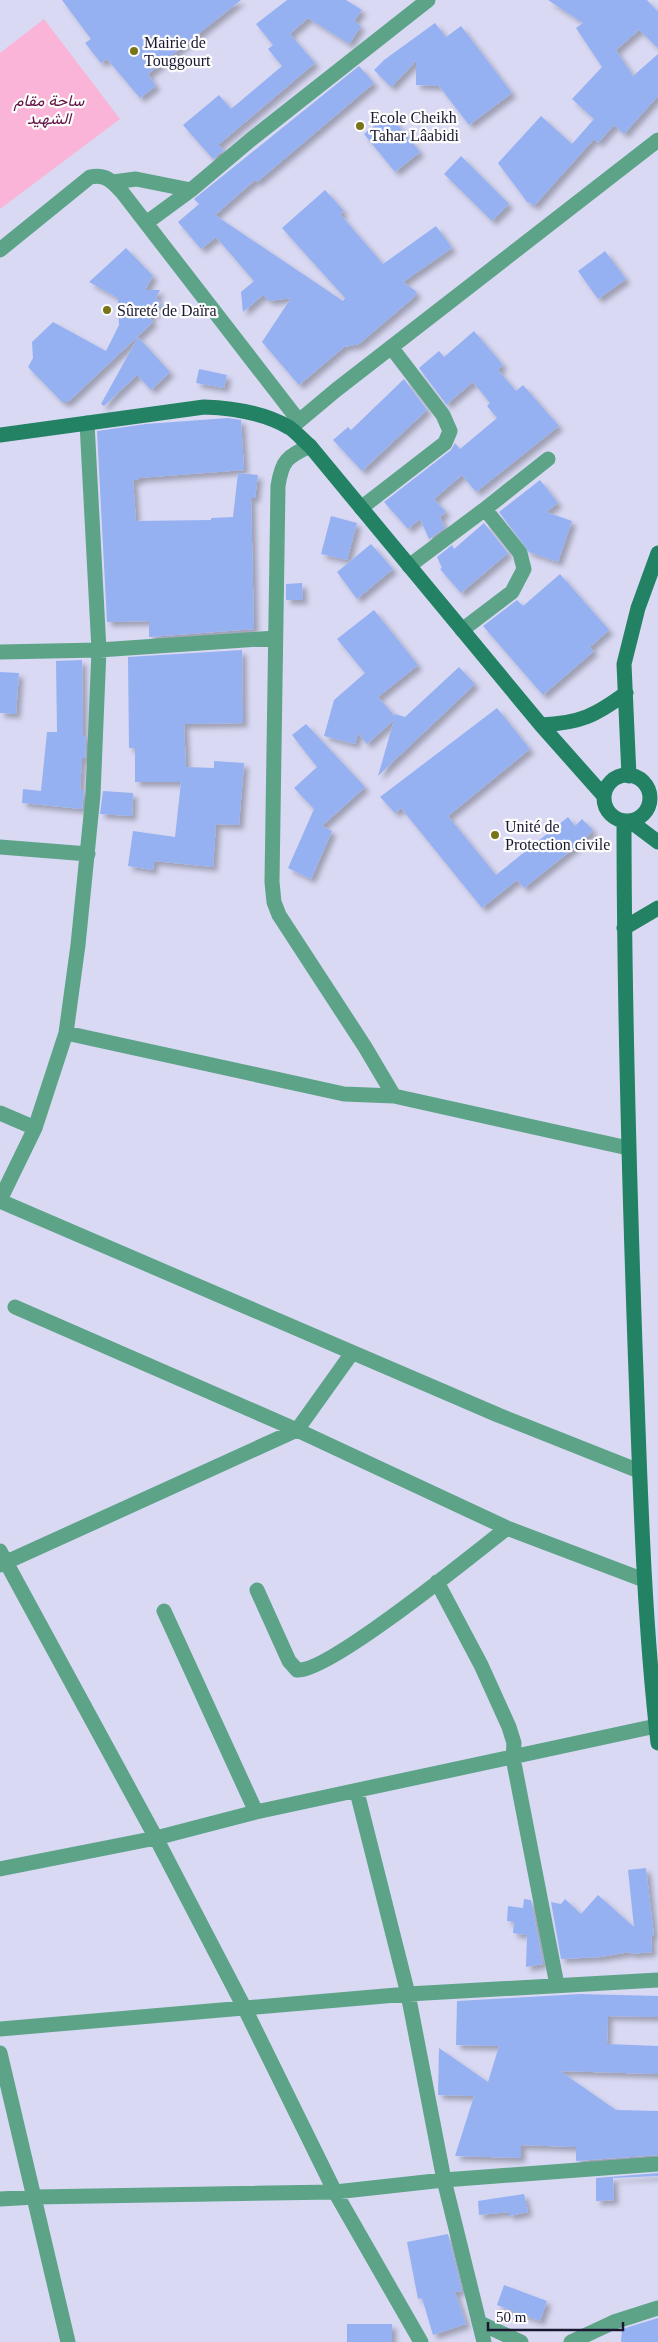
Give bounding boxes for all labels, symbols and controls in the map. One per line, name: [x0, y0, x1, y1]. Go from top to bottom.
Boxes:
place label: Mairie de Touggourt: [144, 34, 211, 70]
marker: Mairie de Touggourt: [128, 45, 140, 57]
park label: ساحة مقام الشهيد: [13, 92, 84, 129]
place label: Ecole Cheikh Tahar Lâabidi: [370, 109, 460, 144]
marker: Ecole Cheikh Tahar Lâabidi: [354, 120, 366, 132]
place label: Sûreté de Daïra: [117, 302, 217, 319]
marker: Sûreté de Daïra: [101, 304, 113, 316]
place label: Unité de Protection civile: [505, 818, 610, 853]
marker: Unité de Protection civile: [489, 829, 501, 841]
scale bar: [488, 2300, 623, 2332]
text: 50 m: [496, 2309, 527, 2325]

